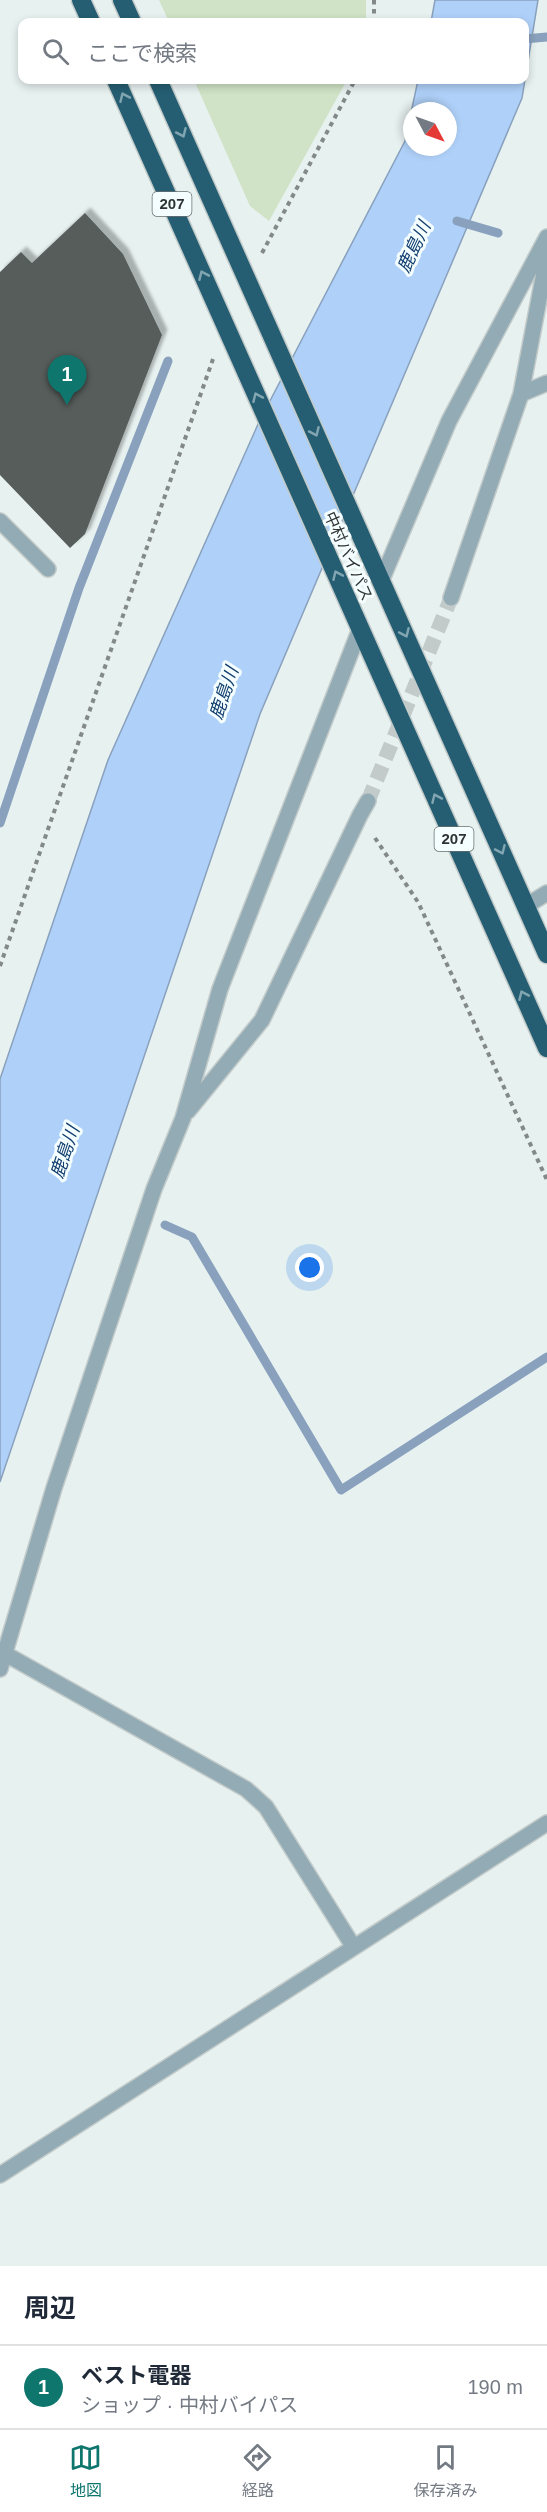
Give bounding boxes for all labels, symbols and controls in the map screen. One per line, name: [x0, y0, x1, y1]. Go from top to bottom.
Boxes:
search box: [18, 18, 529, 84]
icon: search: [39, 35, 72, 68]
text: ここで検索: [87, 41, 197, 66]
one-way arrow: [119, 92, 131, 103]
north arrow: [403, 102, 457, 156]
one-way arrow: [174, 127, 186, 138]
road number: 207: [152, 192, 192, 216]
water label: 鹿島川: [394, 216, 435, 276]
one-way arrow: [199, 271, 211, 282]
pin: 1: [48, 356, 86, 405]
one-way arrow: [253, 392, 265, 403]
one-way arrow: [308, 425, 320, 436]
street label: 中村バイパス: [321, 509, 376, 603]
one-way arrow: [332, 571, 344, 582]
one-way arrow: [398, 627, 410, 638]
water label: 鹿島川: [206, 662, 243, 722]
one-way arrow: [431, 793, 443, 804]
road number: 207: [434, 827, 474, 851]
one-way arrow: [494, 843, 506, 854]
one-way arrow: [519, 990, 531, 1001]
water label: 鹿島川: [47, 1121, 84, 1181]
your location: [295, 1253, 324, 1282]
text: 周辺: [24, 2293, 76, 2323]
text: ベスト電器: [81, 2363, 191, 2388]
text: 1: [38, 2376, 49, 2398]
text: 190 m: [467, 2376, 523, 2398]
text: ショップ · 中村バイパス: [81, 2394, 298, 2416]
tab: 地図: [69, 2441, 102, 2501]
tab: 経路: [241, 2441, 274, 2501]
tab: 保存済み: [413, 2441, 477, 2501]

